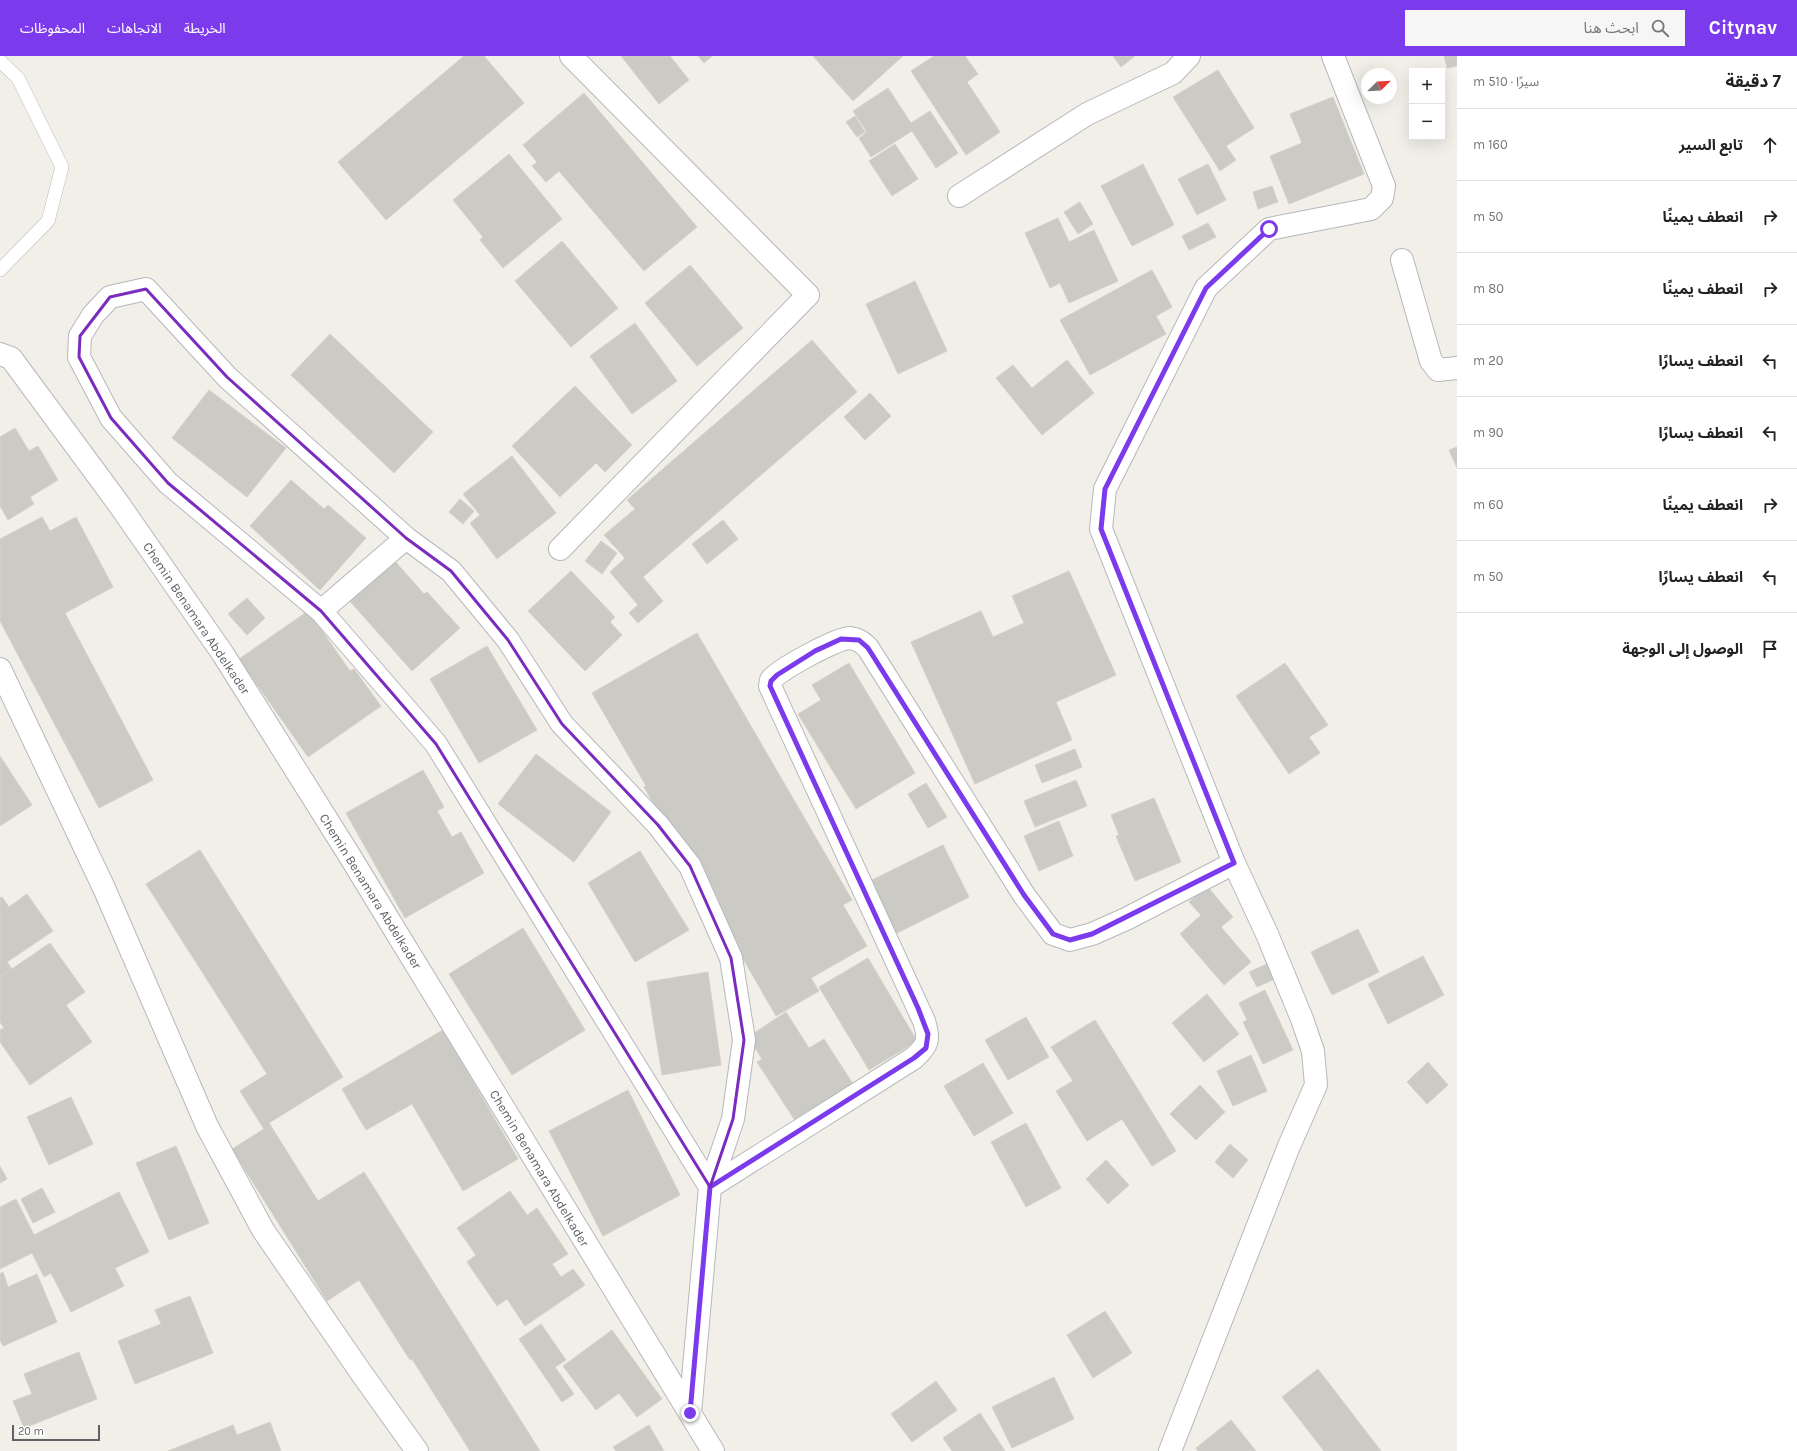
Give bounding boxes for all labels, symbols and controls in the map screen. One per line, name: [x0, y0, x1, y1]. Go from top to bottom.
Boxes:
search box: [1405, 10, 1685, 46]
icon: search: [1649, 17, 1671, 39]
text: Citynav: [1709, 17, 1777, 39]
text: ابحث هنا: [1584, 19, 1639, 37]
text: المحفوظات: [20, 20, 85, 37]
text: الاتجاهات: [107, 20, 162, 37]
text: الخريطة: [184, 20, 226, 37]
north arrow: [1361, 68, 1397, 104]
map controls: [1409, 68, 1445, 140]
button: +: [1409, 68, 1445, 104]
text: 7 دقيقة: [1725, 71, 1781, 91]
text: سيرًا · 510 m: [1473, 74, 1539, 89]
button: −: [1409, 104, 1445, 140]
icon: ahead: [1759, 134, 1781, 156]
text: تابع السير: [1679, 136, 1743, 154]
text: 160 m: [1473, 137, 1508, 152]
icon: right: [1759, 206, 1781, 228]
text: انعطف يمينًا: [1663, 208, 1743, 226]
text: 50 m: [1473, 209, 1503, 224]
route start: [1260, 220, 1278, 238]
icon: right: [1759, 278, 1781, 300]
text: انعطف يمينًا: [1663, 280, 1743, 298]
text: 80 m: [1473, 281, 1504, 296]
icon: left: [1759, 350, 1781, 372]
text: انعطف يسارًا: [1659, 352, 1743, 370]
text: 20 m: [1473, 353, 1504, 368]
icon: left: [1759, 422, 1781, 444]
text: انعطف يسارًا: [1659, 424, 1743, 442]
text: 90 m: [1473, 425, 1504, 440]
icon: right: [1759, 494, 1781, 516]
text: انعطف يمينًا: [1663, 496, 1743, 514]
text: 60 m: [1473, 497, 1503, 512]
street label: Chemin Benamara Abdelkader: [140, 539, 253, 697]
icon: left: [1759, 566, 1781, 588]
text: انعطف يسارًا: [1659, 568, 1743, 586]
text: 50 m: [1473, 569, 1503, 584]
icon: arrive: [1759, 638, 1781, 660]
text: الوصول إلى الوجهة: [1622, 640, 1743, 658]
street label: Chemin Benamara Abdelkader: [316, 811, 425, 972]
street label: Chemin Benamara Abdelkader: [487, 1087, 593, 1250]
route end: [681, 1404, 699, 1422]
scale bar: [12, 1423, 100, 1442]
text: 20 m: [18, 1425, 44, 1438]

